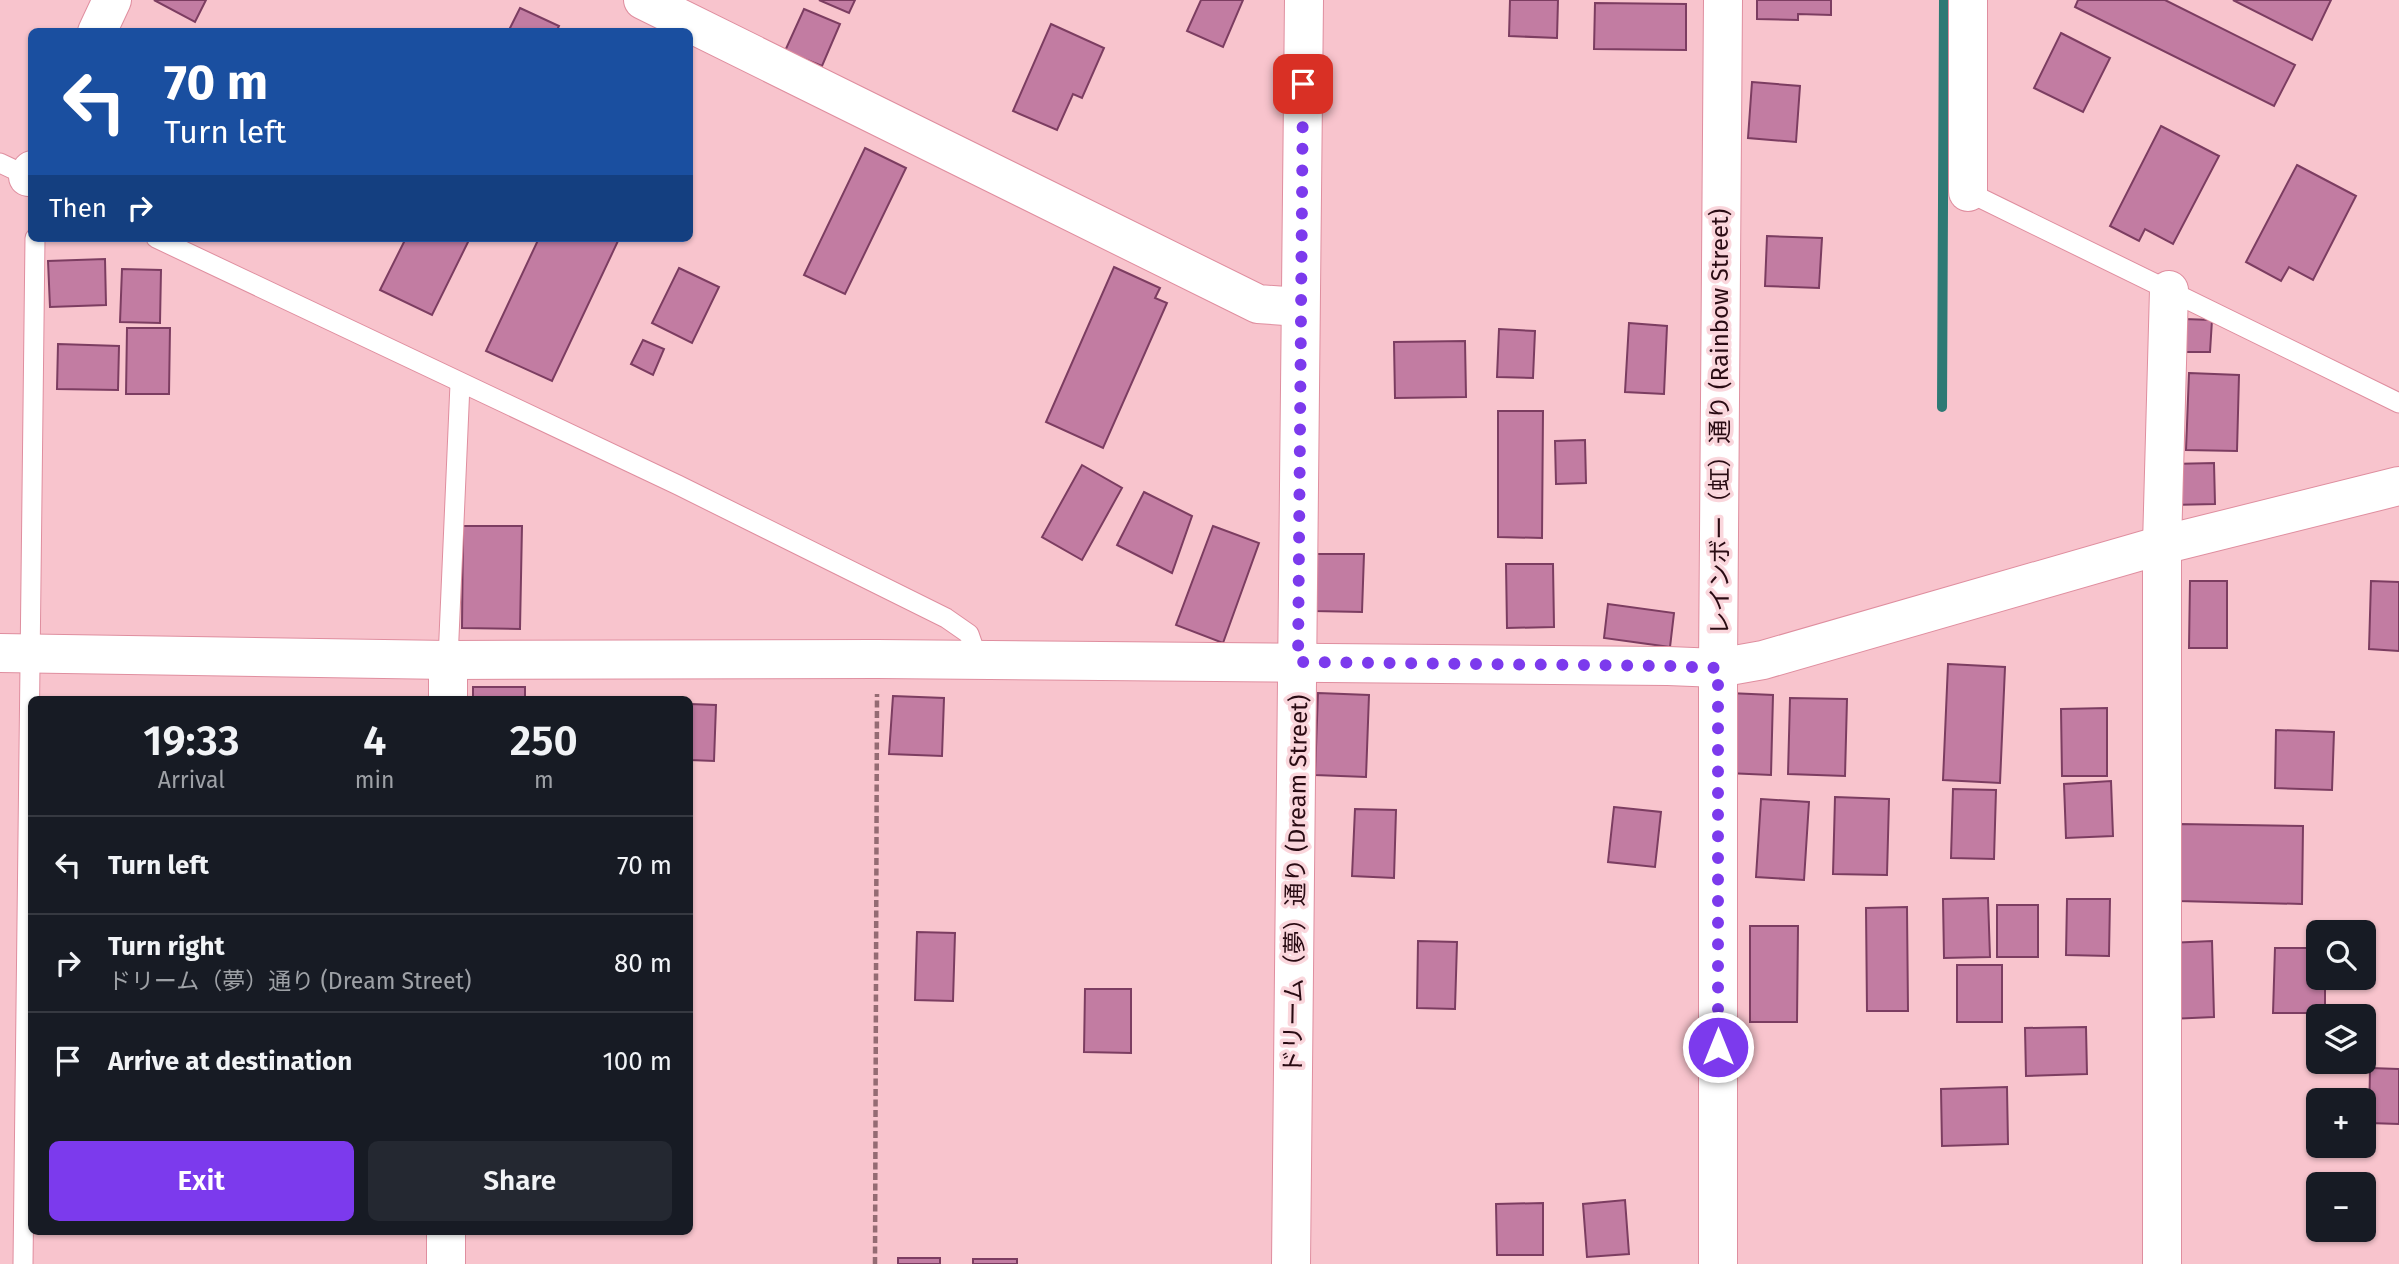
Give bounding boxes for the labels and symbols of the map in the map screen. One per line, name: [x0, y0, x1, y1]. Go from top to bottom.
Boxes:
pin: [1273, 54, 1333, 114]
street label: レインボー（虹）通り (Rainbow Street): [1706, 208, 1734, 636]
street label: ドリーム（夢）通り (Dream Street): [1279, 694, 1313, 1074]
position arrow: [1681, 1010, 1755, 1084]

